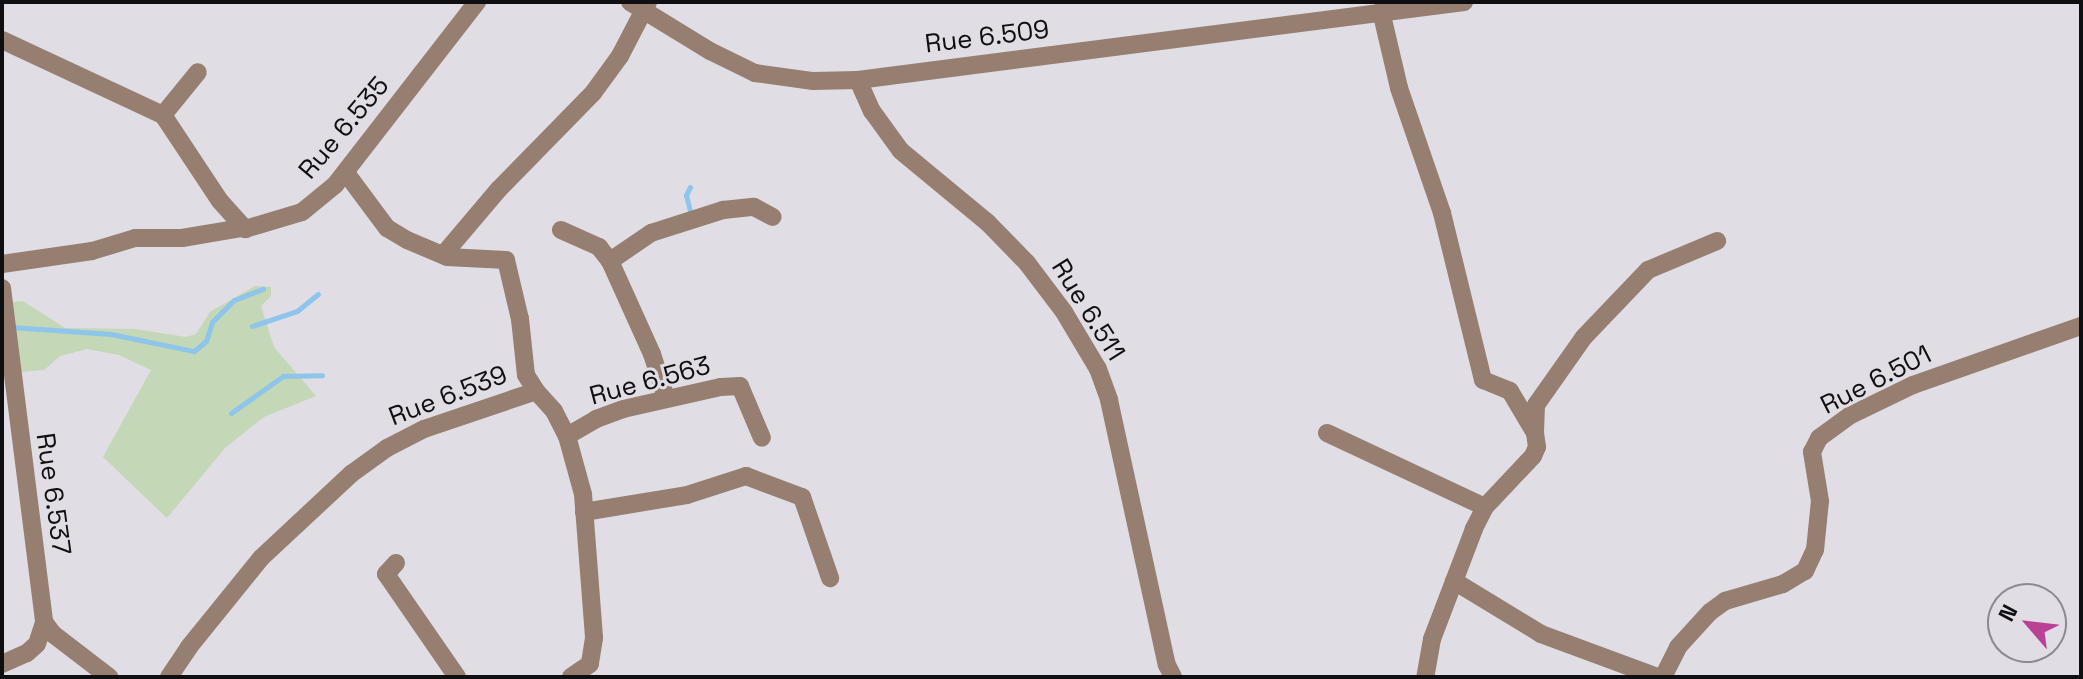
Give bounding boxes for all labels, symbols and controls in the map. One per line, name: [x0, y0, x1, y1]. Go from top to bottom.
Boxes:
street label: Rue 6.509: [923, 14, 1051, 60]
street label: Rue 6.535: [292, 71, 396, 185]
street label: Rue 6.511: [1045, 253, 1131, 367]
street label: Rue 6.501: [1815, 339, 1937, 421]
street label: Rue 6.563: [586, 350, 714, 412]
street label: Rue 6.539: [385, 359, 511, 433]
street label: Rue 6.537: [29, 431, 77, 557]
north arrow: [1987, 583, 2067, 663]
text: N: [1992, 600, 2023, 626]

